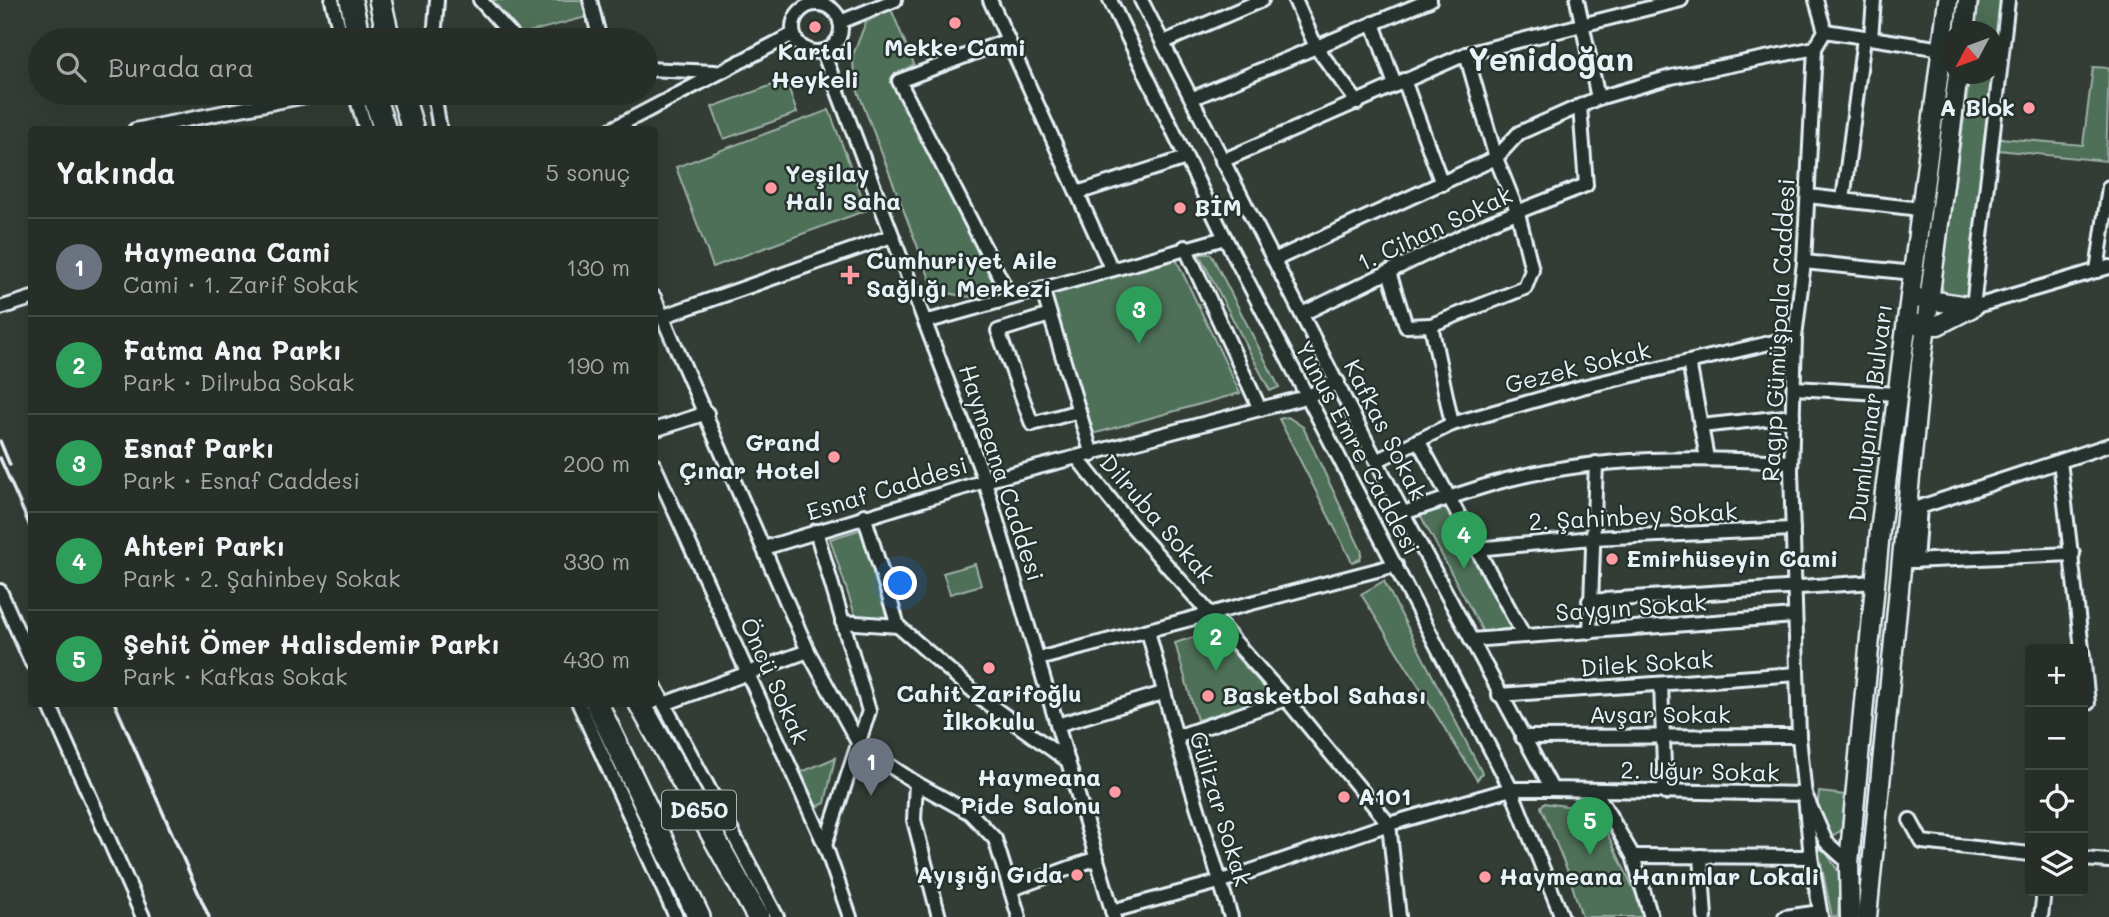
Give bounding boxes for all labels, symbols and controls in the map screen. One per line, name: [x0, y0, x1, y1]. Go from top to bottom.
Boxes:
marker: Mekke Cami: [947, 15, 963, 31]
marker: Kartal Heykeli: [807, 19, 823, 35]
north arrow: [1941, 21, 2004, 84]
search box: [28, 28, 658, 105]
place label: Mekke Cami: [884, 31, 1026, 62]
place label: Kartal Heykeli: [771, 35, 859, 94]
district label: Yenidoğan: [1468, 37, 1634, 79]
icon: search: [52, 48, 90, 86]
text: Burada ara: [108, 50, 254, 84]
place label: A Blok: [1939, 91, 2015, 122]
marker: A Blok: [2021, 100, 2037, 116]
text: Yakında: [56, 152, 175, 192]
text: 5 sonuç: [546, 157, 630, 187]
place label: Yeşilay Halı Saha: [785, 157, 901, 216]
street label: Ragıp Gümüşpala Caddesi: [1754, 177, 1801, 482]
street label: 1. Cihan Sokak: [1352, 178, 1517, 277]
marker: Yeşilay Halı Saha: [763, 180, 779, 196]
place label: BİM: [1194, 191, 1242, 222]
marker: BİM: [1172, 200, 1188, 216]
text: Haymeana Cami: [123, 235, 331, 269]
place label: Cumhuriyet Aile Sağlığı Merkezi: [866, 244, 1057, 303]
text: 1: [74, 252, 84, 282]
text: 130 m: [566, 252, 630, 282]
marker: Cumhuriyet Aile Sağlığı Merkezi: [840, 265, 860, 285]
text: Cami · 1. Zarif Sokak: [123, 269, 358, 299]
pin: 3: [1116, 286, 1162, 344]
street label: Dumlupınar Bulvarı: [1841, 302, 1898, 524]
text: Fatma Ana Parkı: [123, 333, 342, 367]
street label: Gezek Sokak: [1501, 333, 1654, 400]
street label: Yunus Emre Caddesi: [1289, 335, 1428, 560]
text: 2: [73, 350, 85, 380]
text: 190 m: [566, 350, 630, 380]
street label: Kafkas Sokak: [1338, 354, 1435, 505]
street label: Haymeana Caddesi: [953, 360, 1052, 585]
text: Park · Dilruba Sokak: [123, 367, 354, 397]
place label: Grand Çınar Hotel: [679, 426, 820, 485]
text: Esnaf Parkı: [123, 431, 275, 465]
street label: Dilruba Sokak: [1094, 447, 1223, 589]
text: 3: [72, 448, 86, 478]
text: 200 m: [563, 448, 630, 478]
street label: Esnaf Caddesi: [802, 448, 971, 527]
marker: Grand Çınar Hotel: [826, 449, 842, 465]
text: Park · Esnaf Caddesi: [123, 465, 360, 495]
street label: 2. Şahinbey Sokak: [1528, 495, 1738, 536]
pin: 4: [1441, 511, 1487, 569]
text: Ahteri Parkı: [123, 529, 285, 563]
place label: Emirhüseyin Cami: [1626, 542, 1838, 573]
text: 4: [72, 546, 86, 576]
text: 330 m: [563, 546, 630, 576]
marker: Emirhüseyin Cami: [1604, 551, 1620, 567]
text: Park · 2. Şahinbey Sokak: [123, 563, 401, 593]
your location: [883, 566, 917, 600]
street label: Saygın Sokak: [1554, 586, 1708, 627]
street label: Öncü Sokak: [734, 612, 817, 749]
pin: 2: [1193, 613, 1239, 671]
text: Şehit Ömer Halisdemir Parkı: [123, 627, 500, 661]
street label: Dilek Sokak: [1579, 642, 1714, 683]
text: 5: [72, 644, 86, 674]
text: 430 m: [563, 644, 630, 674]
map controls: [2025, 644, 2088, 896]
button: +: [2025, 644, 2088, 707]
marker: Cahit Zarifoğlu İlkokulu: [981, 660, 997, 676]
text: Park · Kafkas Sokak: [123, 661, 348, 691]
place label: Cahit Zarifoğlu İlkokulu: [896, 677, 1082, 736]
place label: Basketbol Sahası: [1222, 679, 1427, 710]
marker: Basketbol Sahası: [1200, 688, 1216, 704]
street label: Avşar Sokak: [1589, 698, 1731, 729]
button: −: [2025, 707, 2088, 770]
street label: Gülizar Sokak: [1183, 727, 1260, 890]
pin: 1: [848, 738, 894, 796]
street label: 2. Uğur Sokak: [1620, 754, 1780, 787]
place label: Haymeana Pide Salonu: [960, 761, 1101, 820]
button: locate: [2025, 770, 2088, 833]
place label: A101: [1358, 780, 1411, 811]
marker: Haymeana Pide Salonu: [1107, 784, 1123, 800]
marker: A101: [1336, 789, 1352, 805]
road number: D650: [662, 790, 736, 830]
pin: 5: [1567, 797, 1613, 855]
button: layers: [2025, 833, 2088, 896]
place label: Ayışığı Gıda: [916, 858, 1063, 890]
place label: Haymeana Hanımlar Lokali: [1499, 860, 1820, 891]
marker: Ayışığı Gıda: [1069, 867, 1085, 883]
marker: Haymeana Hanımlar Lokali: [1477, 869, 1493, 885]

